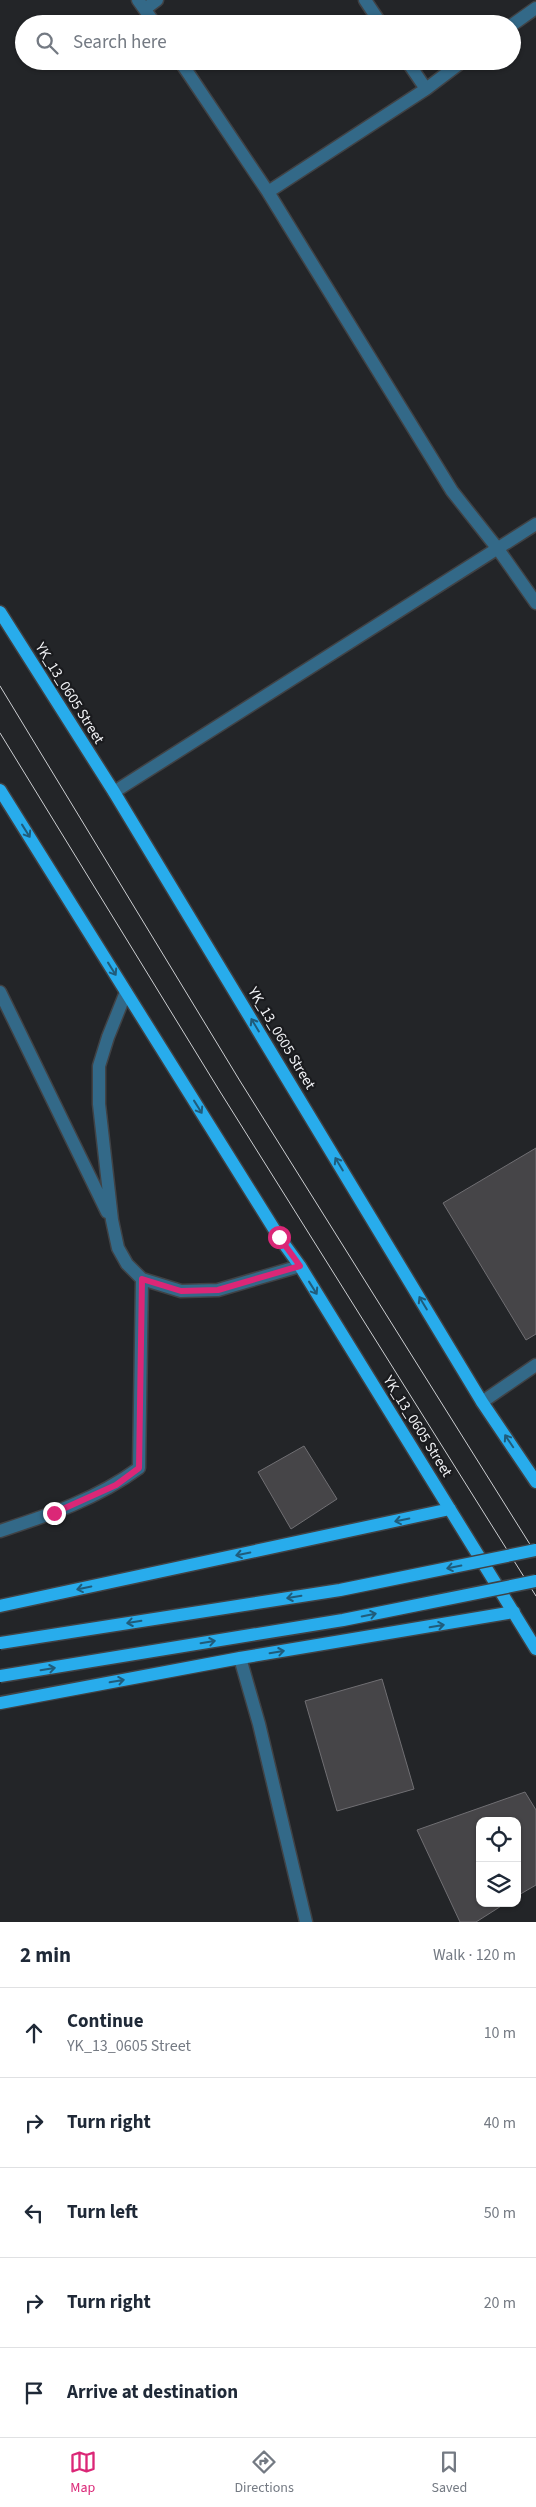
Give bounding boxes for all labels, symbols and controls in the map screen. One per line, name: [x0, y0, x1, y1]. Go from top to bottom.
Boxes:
search box: [15, 15, 521, 70]
icon: search: [33, 29, 61, 57]
text: Search here: [73, 29, 167, 56]
street label: YK_13_0605 Street: [29, 638, 109, 748]
one-way arrow: [20, 824, 31, 838]
one-way arrow: [107, 961, 117, 975]
street label: YK_13_0605 Street: [242, 982, 320, 1093]
one-way arrow: [250, 1018, 260, 1032]
one-way arrow: [193, 1099, 203, 1113]
one-way arrow: [334, 1157, 345, 1171]
route start: [268, 1226, 291, 1249]
one-way arrow: [308, 1281, 319, 1295]
one-way arrow: [417, 1297, 427, 1311]
street label: YK_13_0605 Street: [377, 1371, 457, 1481]
one-way arrow: [504, 1434, 514, 1448]
route end: [43, 1502, 66, 1525]
one-way arrow: [395, 1515, 411, 1525]
one-way arrow: [236, 1550, 252, 1559]
one-way arrow: [446, 1563, 462, 1572]
one-way arrow: [77, 1584, 93, 1593]
one-way arrow: [287, 1593, 303, 1603]
one-way arrow: [360, 1609, 376, 1619]
one-way arrow: [126, 1618, 142, 1628]
one-way arrow: [429, 1620, 445, 1630]
one-way arrow: [200, 1637, 216, 1647]
one-way arrow: [268, 1647, 284, 1657]
one-way arrow: [40, 1663, 56, 1673]
one-way arrow: [108, 1675, 124, 1685]
map controls: [476, 1817, 521, 1907]
button: locate: [476, 1817, 521, 1862]
button: layers: [476, 1862, 521, 1907]
text: 2 min: [20, 1940, 71, 1970]
text: Walk · 120 m: [433, 1944, 516, 1966]
text: Continue: [67, 2008, 144, 2035]
icon: ahead: [20, 2019, 48, 2047]
text: 10 m: [484, 2022, 516, 2044]
text: YK_13_0605 Street: [67, 2035, 191, 2057]
icon: right: [20, 2109, 48, 2137]
text: Turn right: [67, 2109, 151, 2136]
text: 40 m: [484, 2112, 516, 2134]
icon: left: [20, 2199, 48, 2227]
text: Turn left: [67, 2199, 138, 2226]
text: 50 m: [484, 2202, 516, 2224]
icon: right: [20, 2289, 48, 2317]
text: Turn right: [67, 2289, 151, 2316]
text: 20 m: [484, 2292, 516, 2314]
icon: arrive: [20, 2379, 48, 2407]
text: Arrive at destination: [67, 2379, 238, 2406]
tab: Map: [69, 2448, 97, 2498]
tab: Directions: [235, 2448, 294, 2498]
tab: Saved: [431, 2448, 467, 2498]

